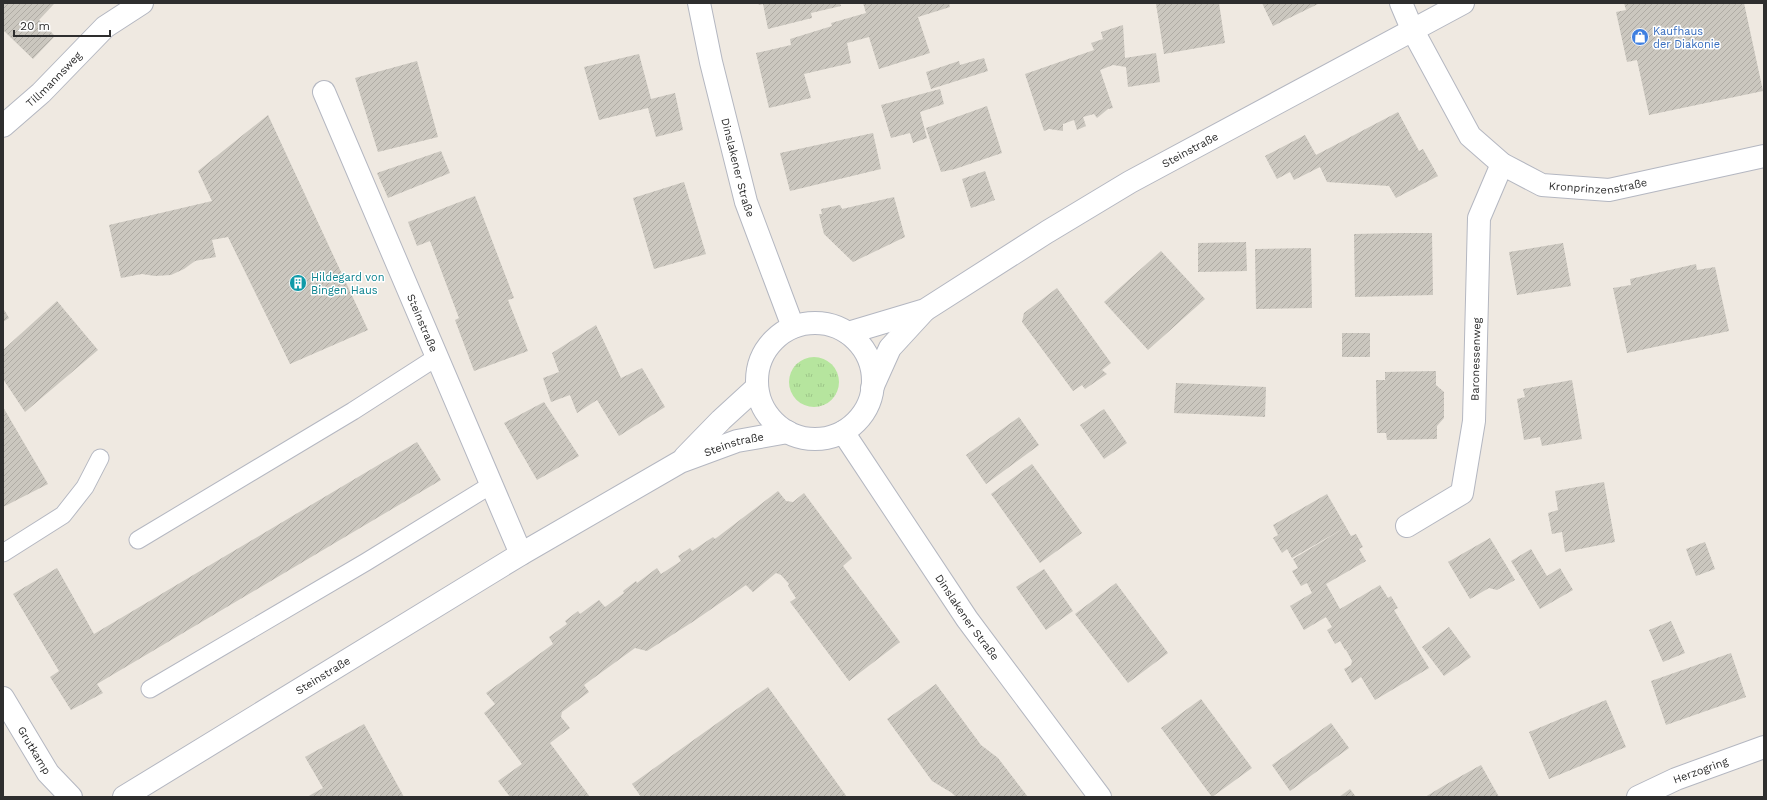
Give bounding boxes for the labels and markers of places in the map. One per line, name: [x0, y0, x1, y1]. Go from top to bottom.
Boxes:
place label: Kaufhaus der Diakonie: [1653, 25, 1720, 51]
shop icon: Kaufhaus der Diakonie: [1630, 27, 1650, 47]
place label: Hildegard von Bingen Haus: [311, 271, 385, 297]
building icon: Hildegard von Bingen Haus: [288, 273, 308, 293]

